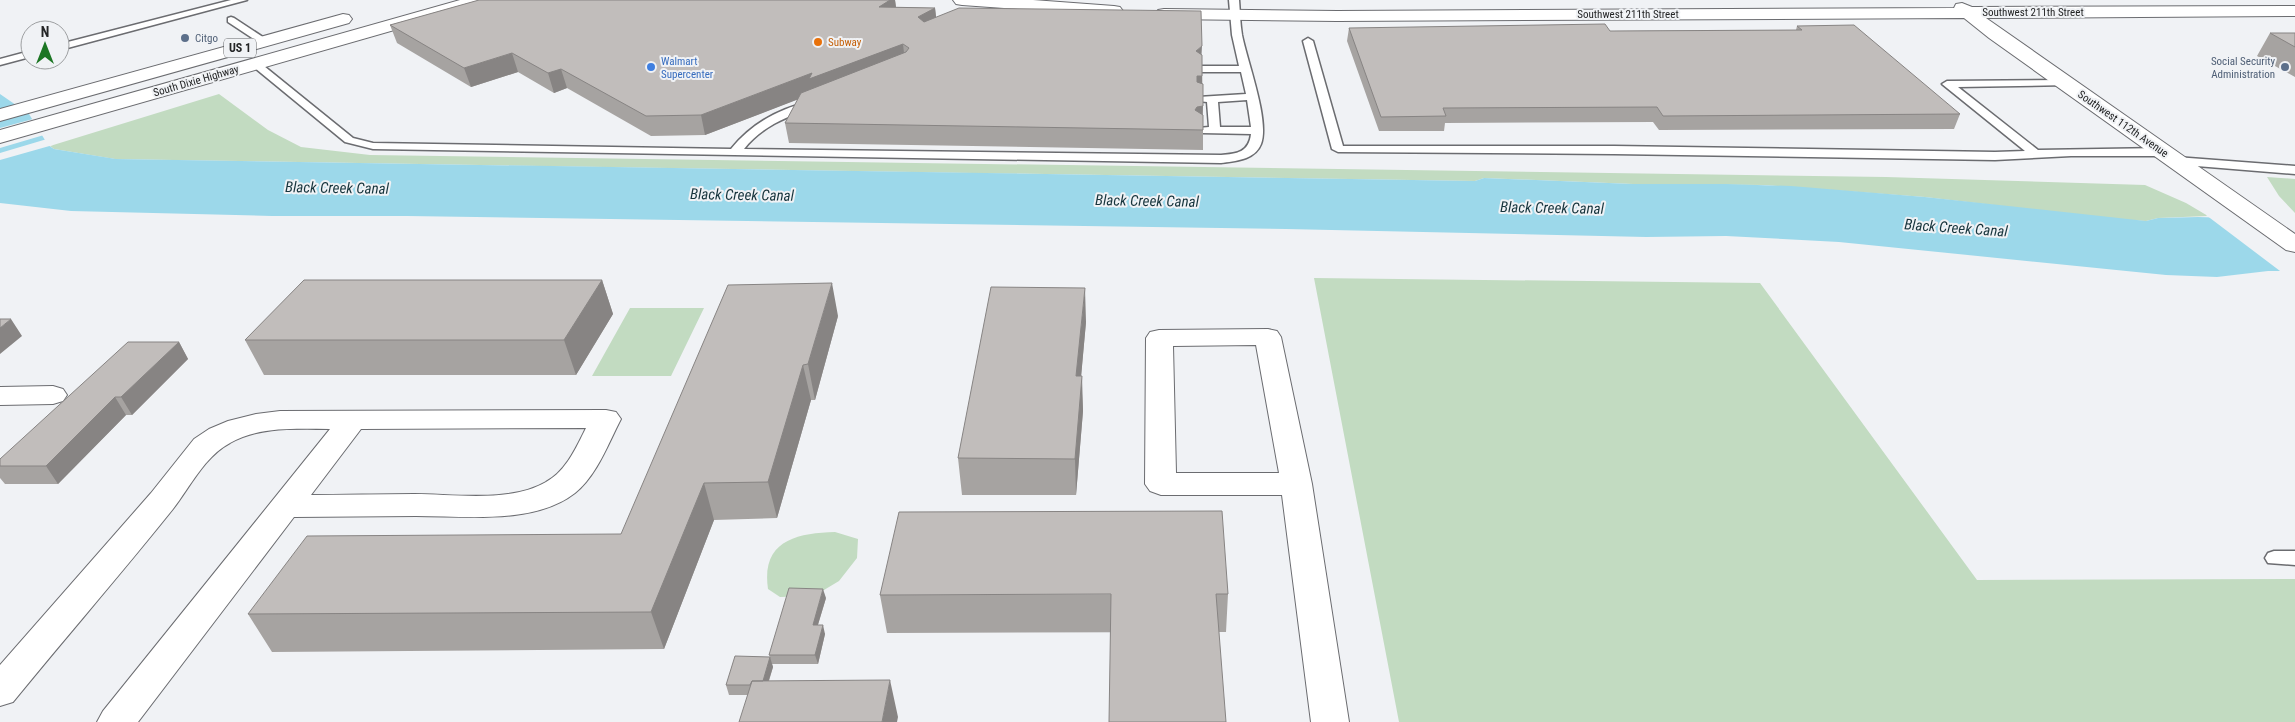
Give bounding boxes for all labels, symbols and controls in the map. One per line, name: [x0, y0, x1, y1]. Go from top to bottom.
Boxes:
street label: Southwest 211th Street: [1982, 6, 2084, 19]
street label: Southwest 211th Street: [1577, 8, 1679, 21]
north arrow: [20, 20, 70, 70]
text: N: [41, 24, 49, 40]
marker: Citgo: [179, 32, 191, 44]
place label: Citgo: [195, 32, 218, 45]
marker: Subway: [812, 36, 824, 48]
place label: Subway: [828, 36, 862, 49]
road number: US 1: [224, 38, 256, 58]
place label: Walmart Supercenter: [661, 55, 714, 81]
place label: Social Security Administration: [2211, 55, 2275, 81]
marker: Walmart Supercenter: [645, 61, 657, 73]
marker: Social Security Administration: [2279, 61, 2291, 73]
street label: South Dixie Highway: [152, 62, 241, 99]
street label: Southwest 112th Avenue: [2075, 88, 2171, 160]
water label: Black Creek Canal: [285, 178, 390, 198]
water label: Black Creek Canal: [690, 185, 795, 205]
water label: Black Creek Canal: [1095, 191, 1200, 211]
water label: Black Creek Canal: [1500, 198, 1605, 218]
water label: Black Creek Canal: [1904, 215, 2009, 241]

